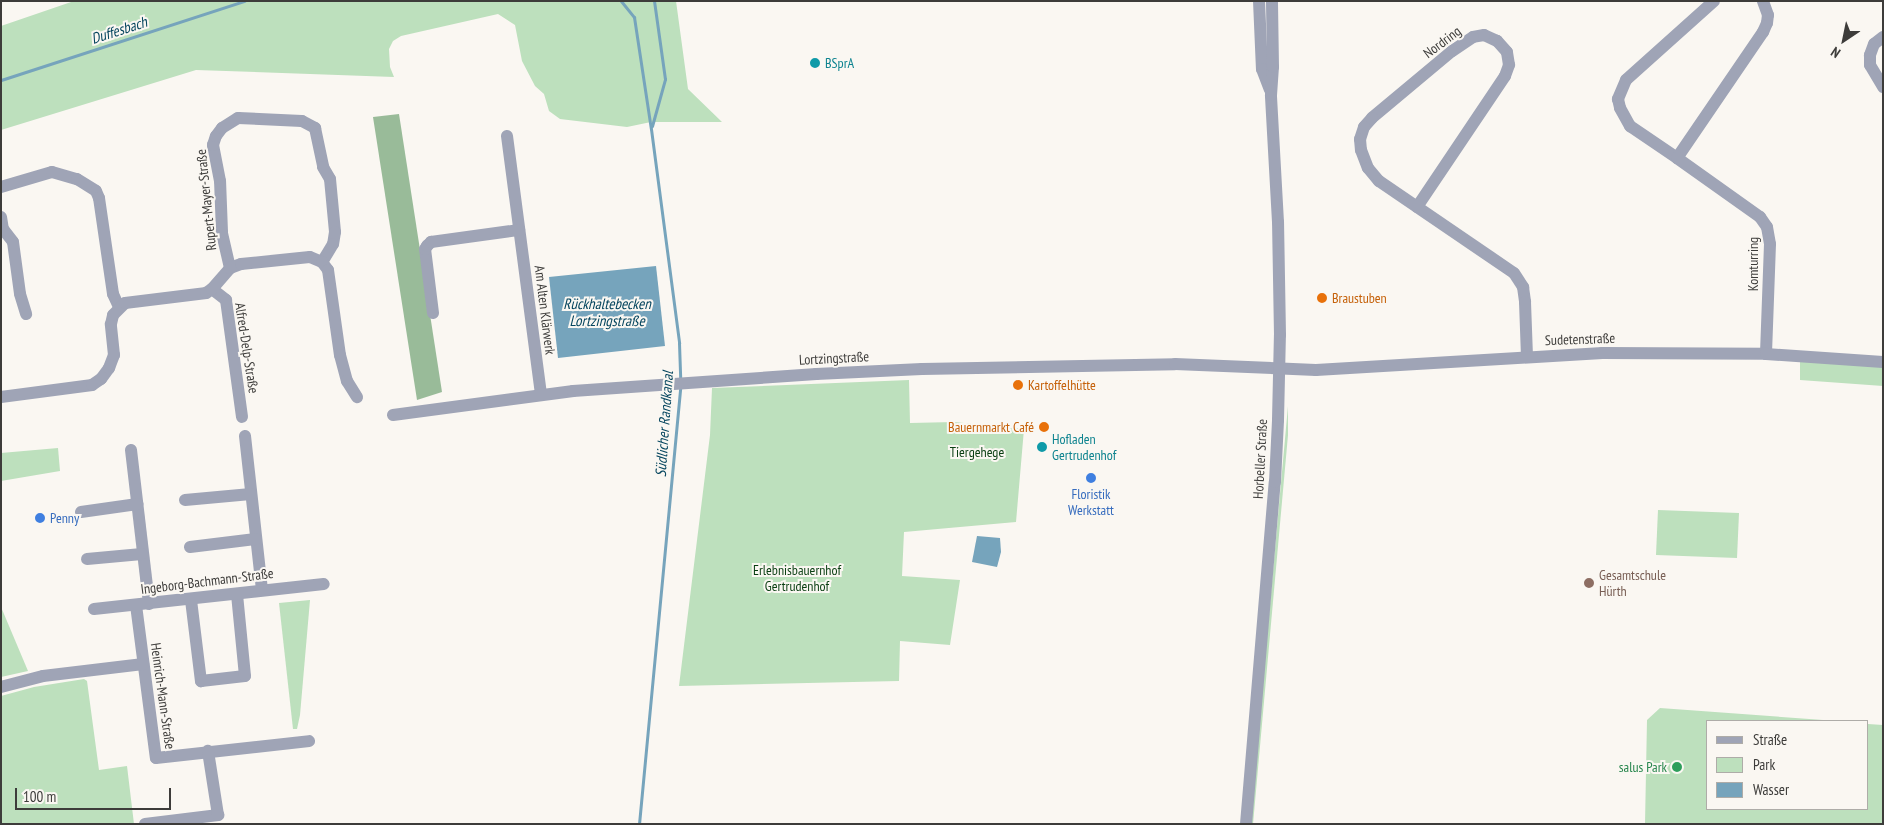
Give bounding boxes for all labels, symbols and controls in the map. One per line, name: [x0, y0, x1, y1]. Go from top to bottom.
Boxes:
water label: Duffesbach: [89, 13, 149, 47]
north arrow: [1819, 15, 1869, 65]
street label: Nordring: [1420, 22, 1464, 62]
text: N: [1827, 43, 1844, 62]
place label: BSprA: [825, 55, 854, 71]
marker: BSprA: [809, 57, 821, 69]
street label: Rupert-Mayer-Straße: [192, 148, 220, 252]
street label: Komturring: [1745, 237, 1761, 291]
street label: Am Alten Klärwerk: [531, 264, 559, 356]
place label: Braustuben: [1332, 290, 1387, 306]
marker: Braustuben: [1316, 292, 1328, 304]
water label: Rückhaltebecken Lortzingstraße: [563, 294, 651, 329]
street label: Alfred-Delp-Straße: [232, 301, 262, 395]
street label: Sudetenstraße: [1545, 329, 1615, 349]
street label: Lortzingstraße: [799, 348, 869, 368]
water label: Südlicher Randkanal: [651, 371, 677, 477]
place label: Kartoffelhütte: [1028, 377, 1096, 393]
marker: Kartoffelhütte: [1012, 379, 1024, 391]
street label: Horbeller Straße: [1250, 418, 1270, 500]
place label: Bauernmarkt Café: [948, 419, 1034, 435]
marker: Bauernmarkt Café: [1038, 421, 1050, 433]
place label: Hofladen Gertrudenhof: [1052, 431, 1116, 464]
marker: Hofladen Gertrudenhof: [1036, 441, 1048, 453]
park label: Tiergehege: [950, 444, 1004, 460]
marker: Floristik Werkstatt: [1085, 472, 1097, 484]
place label: Floristik Werkstatt: [1068, 486, 1114, 518]
place label: Penny: [50, 510, 79, 526]
marker: Penny: [34, 512, 46, 524]
park label: Erlebnisbauernhof Gertrudenhof: [753, 562, 841, 594]
street label: Ingeborg-Bachmann-Straße: [140, 565, 274, 597]
place label: Gesamtschule Hürth: [1599, 567, 1666, 600]
marker: Gesamtschule Hürth: [1583, 577, 1595, 589]
street label: Heinrich-Mann-Straße: [147, 642, 179, 750]
legend: [1706, 720, 1869, 810]
text: Straße: [1753, 730, 1787, 749]
text: Park: [1753, 755, 1775, 774]
place label: salus Park: [1619, 759, 1667, 775]
marker: salus Park: [1671, 761, 1683, 773]
scale bar: [18, 778, 174, 810]
text: Wasser: [1753, 780, 1789, 799]
text: 100 m: [23, 787, 56, 806]

